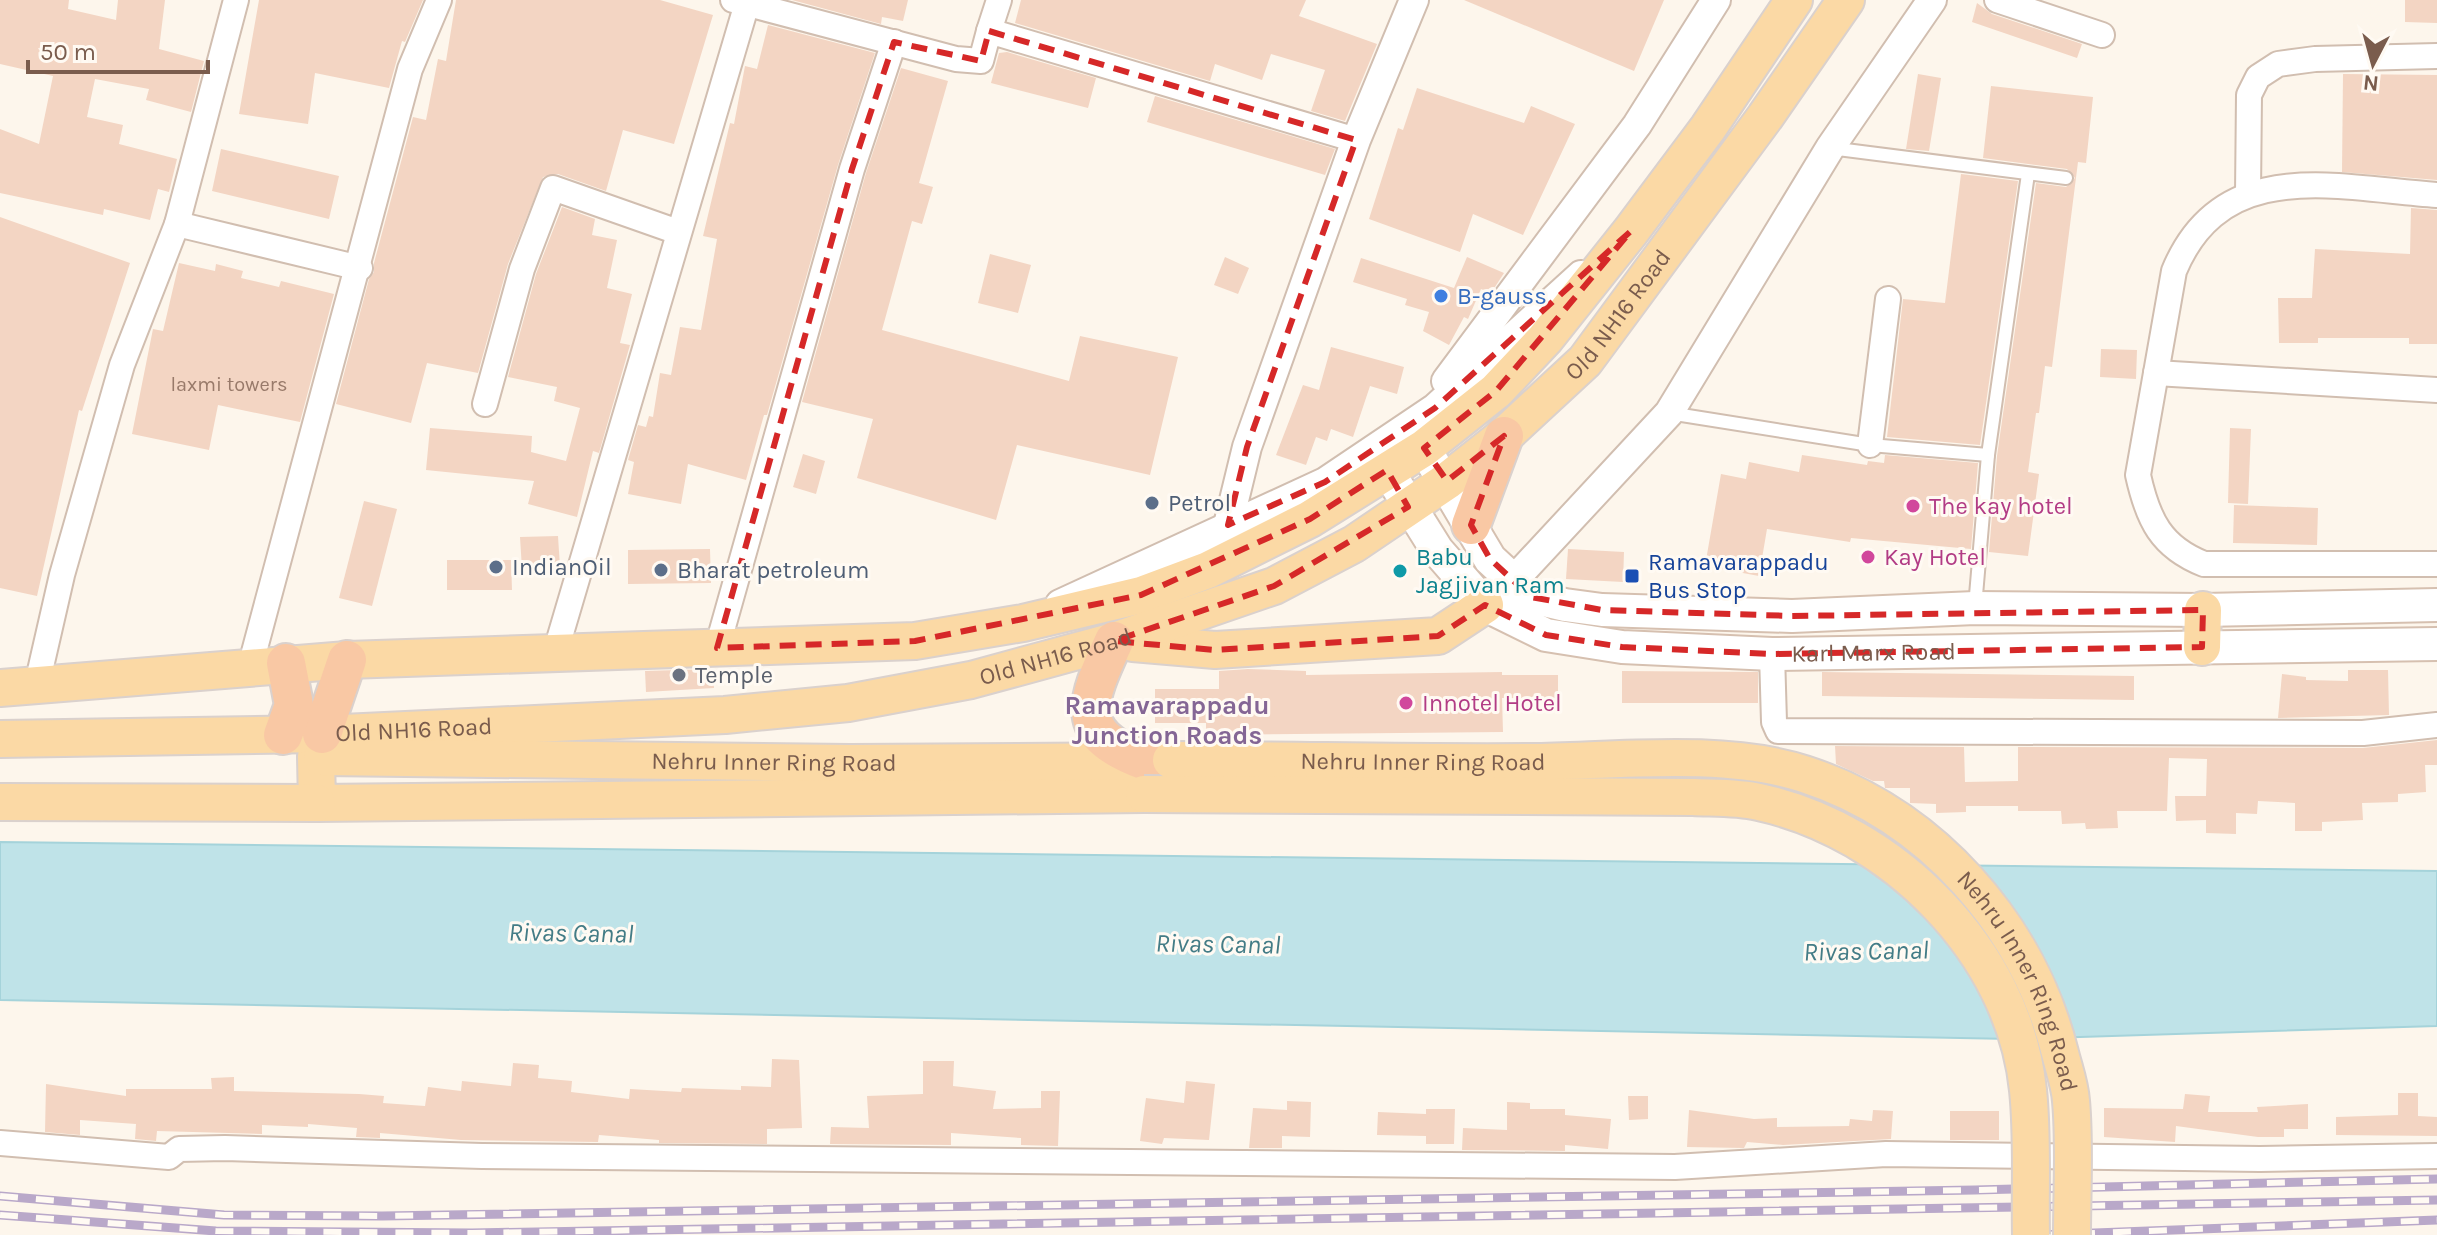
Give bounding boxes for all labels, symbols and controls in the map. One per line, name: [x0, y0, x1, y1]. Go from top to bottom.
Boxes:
scale bar: [28, 24, 208, 74]
north arrow: [2333, 24, 2413, 104]
text: 50 m: [40, 38, 96, 66]
text: N: [2362, 69, 2380, 97]
street label: Old NH16 Road: [1559, 244, 1677, 386]
place label: B-gauss: [1457, 282, 1547, 310]
marker: B-gauss: [1432, 287, 1450, 305]
house number: laxmi towers: [170, 373, 288, 396]
place label: Petrol: [1168, 489, 1231, 517]
place label: The kay hotel: [1929, 492, 2073, 520]
marker: Petrol: [1143, 494, 1161, 512]
marker: The kay hotel: [1904, 497, 1922, 515]
place label: Babu Jagjivan Ram: [1416, 543, 1565, 599]
place label: Kay Hotel: [1884, 543, 1986, 571]
place label: Ramavarappadu Bus Stop: [1648, 548, 1829, 604]
marker: Kay Hotel: [1859, 548, 1877, 566]
place label: IndianOil: [512, 553, 612, 581]
place label: Bharat petroleum: [677, 556, 869, 584]
marker: IndianOil: [487, 558, 505, 576]
marker: Bharat petroleum: [652, 561, 670, 579]
marker: Babu Jagjivan Ram: [1391, 562, 1409, 580]
marker: Ramavarappadu Bus Stop: [1623, 567, 1641, 585]
street label: Old NH16 Road: [976, 622, 1136, 691]
street label: Karl Marx Road: [1791, 637, 1956, 668]
place label: Temple: [695, 661, 773, 689]
marker: Temple: [670, 666, 688, 684]
place label: Innotel Hotel: [1422, 689, 1562, 717]
district label: Ramavarappadu Junction Roads: [1064, 690, 1270, 751]
marker: Innotel Hotel: [1397, 694, 1415, 712]
street label: Old NH16 Road: [335, 712, 493, 747]
street label: Nehru Inner Ring Road: [651, 747, 897, 777]
street label: Nehru Inner Ring Road: [1300, 747, 1546, 776]
street label: Nehru Inner Ring Road: [1951, 865, 2084, 1094]
water label: Rivas Canal: [508, 916, 634, 950]
water label: Rivas Canal: [1155, 927, 1281, 961]
water label: Rivas Canal: [1803, 934, 1929, 968]

